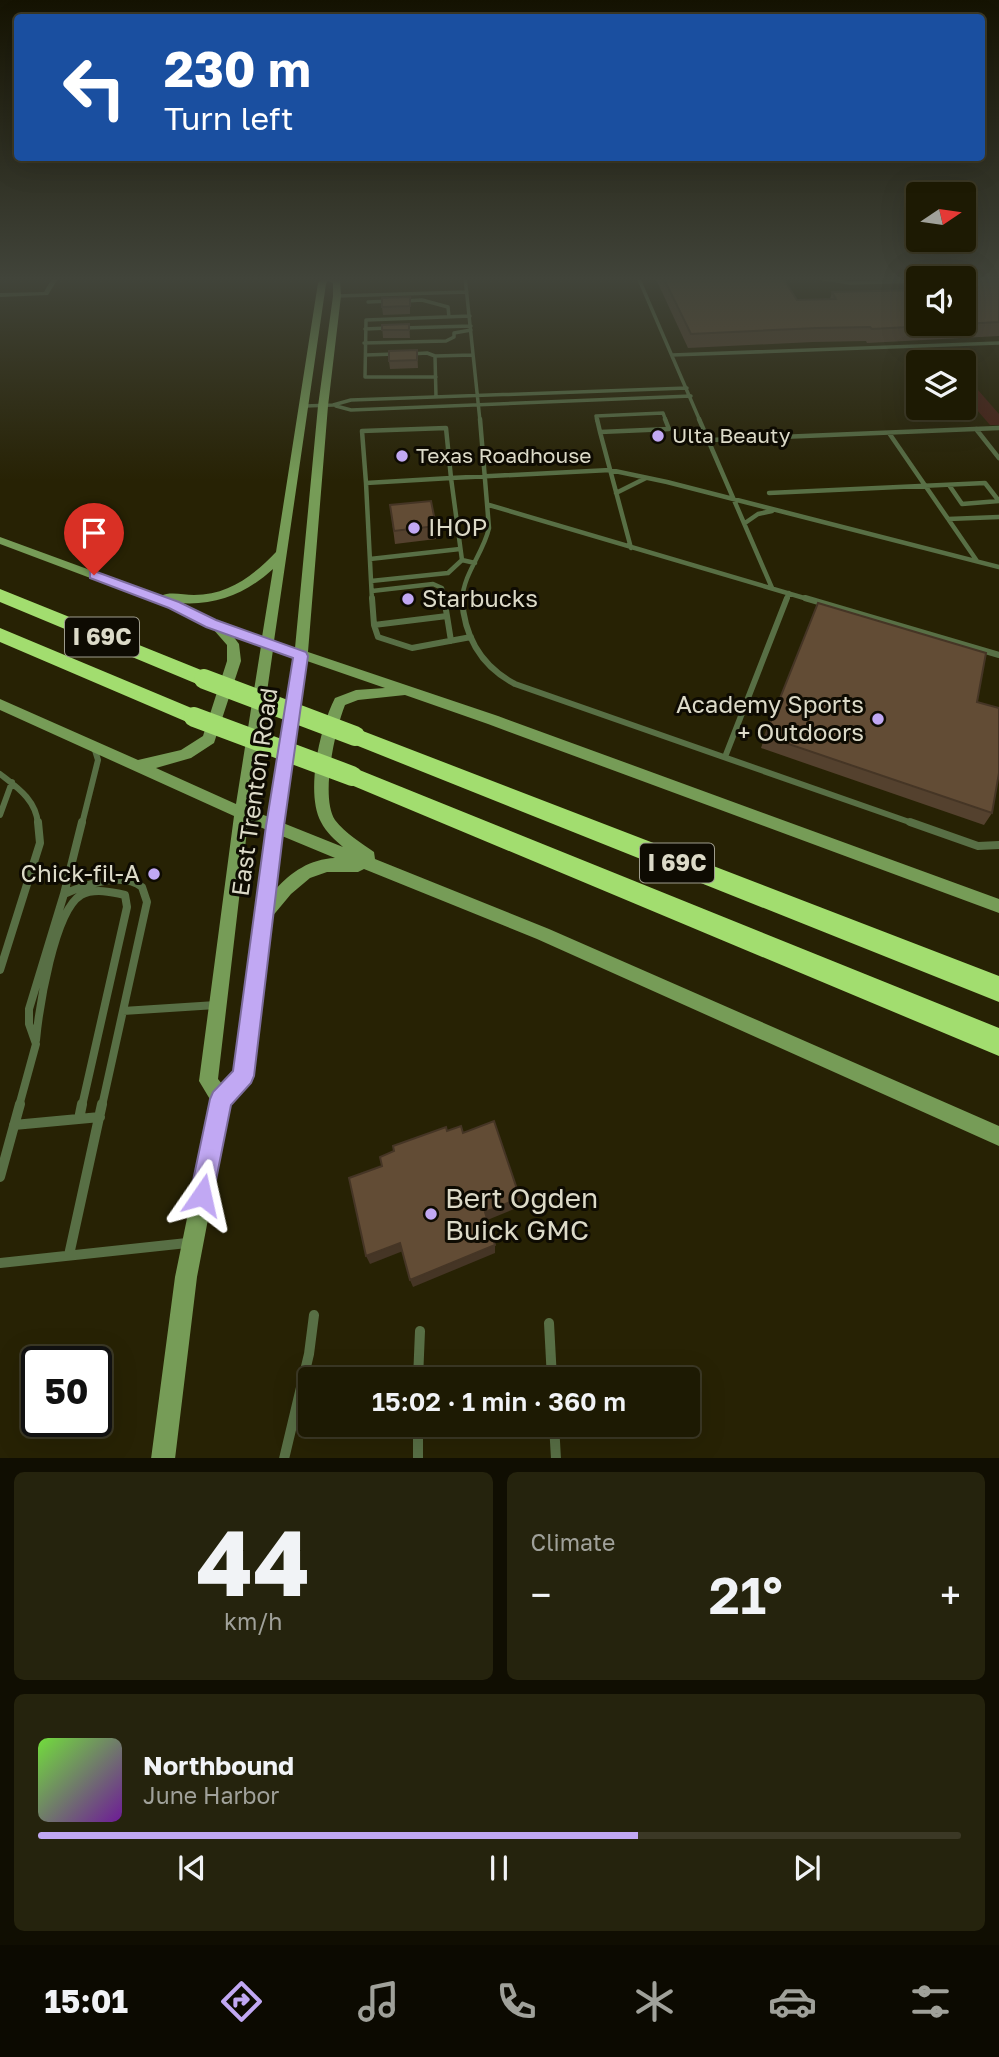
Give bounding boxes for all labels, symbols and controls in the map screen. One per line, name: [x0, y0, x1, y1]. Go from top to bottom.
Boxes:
text: 230 m: [164, 39, 311, 98]
icon: left: [49, 42, 140, 133]
text: Turn left: [164, 99, 293, 137]
north arrow: [906, 182, 976, 252]
map controls: [906, 182, 976, 420]
button: sound: [906, 266, 976, 336]
button: layers: [906, 350, 976, 420]
place label: Ulta Beauty: [672, 422, 791, 448]
marker: Ulta Beauty: [650, 428, 666, 444]
place label: Texas Roadhouse: [416, 442, 591, 468]
marker: Texas Roadhouse: [394, 448, 410, 464]
pin: [64, 503, 124, 575]
place label: IHOP: [428, 512, 487, 541]
icon: arrive: [75, 514, 113, 552]
marker: IHOP: [406, 520, 422, 536]
place label: Starbucks: [422, 583, 538, 612]
marker: Starbucks: [400, 591, 416, 607]
road number: I 69C: [65, 618, 139, 656]
street label: East Trenton Road: [225, 686, 282, 898]
place label: Academy Sports + Outdoors: [676, 689, 864, 746]
marker: Academy Sports + Outdoors: [870, 711, 886, 727]
road number: I 69C: [640, 844, 714, 883]
place label: Chick-fil-A: [21, 858, 140, 887]
marker: Chick-fil-A: [146, 866, 162, 882]
position arrow: [165, 1158, 239, 1232]
place label: Bert Ogden Buick GMC: [445, 1181, 598, 1246]
marker: Bert Ogden Buick GMC: [423, 1206, 439, 1222]
speed limit sign: 50: [21, 1346, 112, 1437]
text: 15:02 · 1 min · 360 m: [372, 1386, 626, 1417]
text: 44: [196, 1507, 310, 1616]
text: Climate: [531, 1528, 615, 1556]
text: 21°: [709, 1563, 783, 1625]
text: −: [531, 1572, 551, 1617]
text: +: [940, 1572, 961, 1617]
text: km/h: [224, 1607, 283, 1635]
text: Northbound: [143, 1750, 294, 1781]
text: June Harbor: [143, 1781, 279, 1809]
icon: previous: [173, 1849, 211, 1887]
icon: pause: [480, 1849, 518, 1887]
icon: next: [788, 1849, 826, 1887]
icon: directions: [217, 1977, 266, 2026]
icon: music: [354, 1977, 403, 2026]
icon: phone: [492, 1977, 541, 2026]
icon: climate: [630, 1977, 679, 2026]
icon: car: [768, 1977, 817, 2026]
icon: filters: [906, 1977, 955, 2026]
text: 15:01: [44, 1982, 128, 2020]

